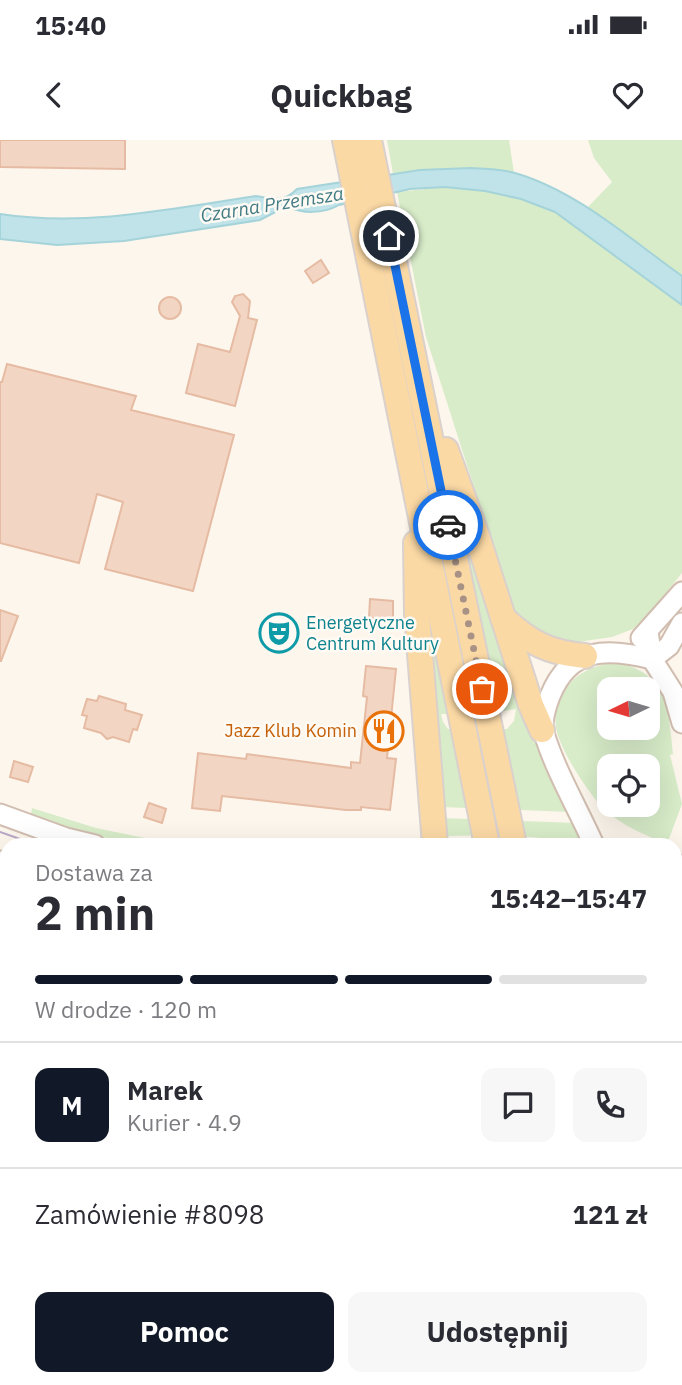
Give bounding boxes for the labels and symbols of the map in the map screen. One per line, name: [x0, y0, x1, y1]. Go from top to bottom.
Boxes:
water label: Czarna Przemsza: [199, 181, 345, 227]
pin: [359, 206, 419, 266]
courier: [413, 490, 483, 560]
place label: Energetyczne Centrum Kultury: [306, 611, 439, 655]
theatre icon: Energetyczne Centrum Kultury: [258, 612, 300, 654]
pin: [452, 659, 512, 719]
north arrow: [597, 677, 660, 740]
restaurant icon: Jazz Klub Komin: [363, 710, 405, 752]
place label: Jazz Klub Komin: [225, 719, 357, 742]

